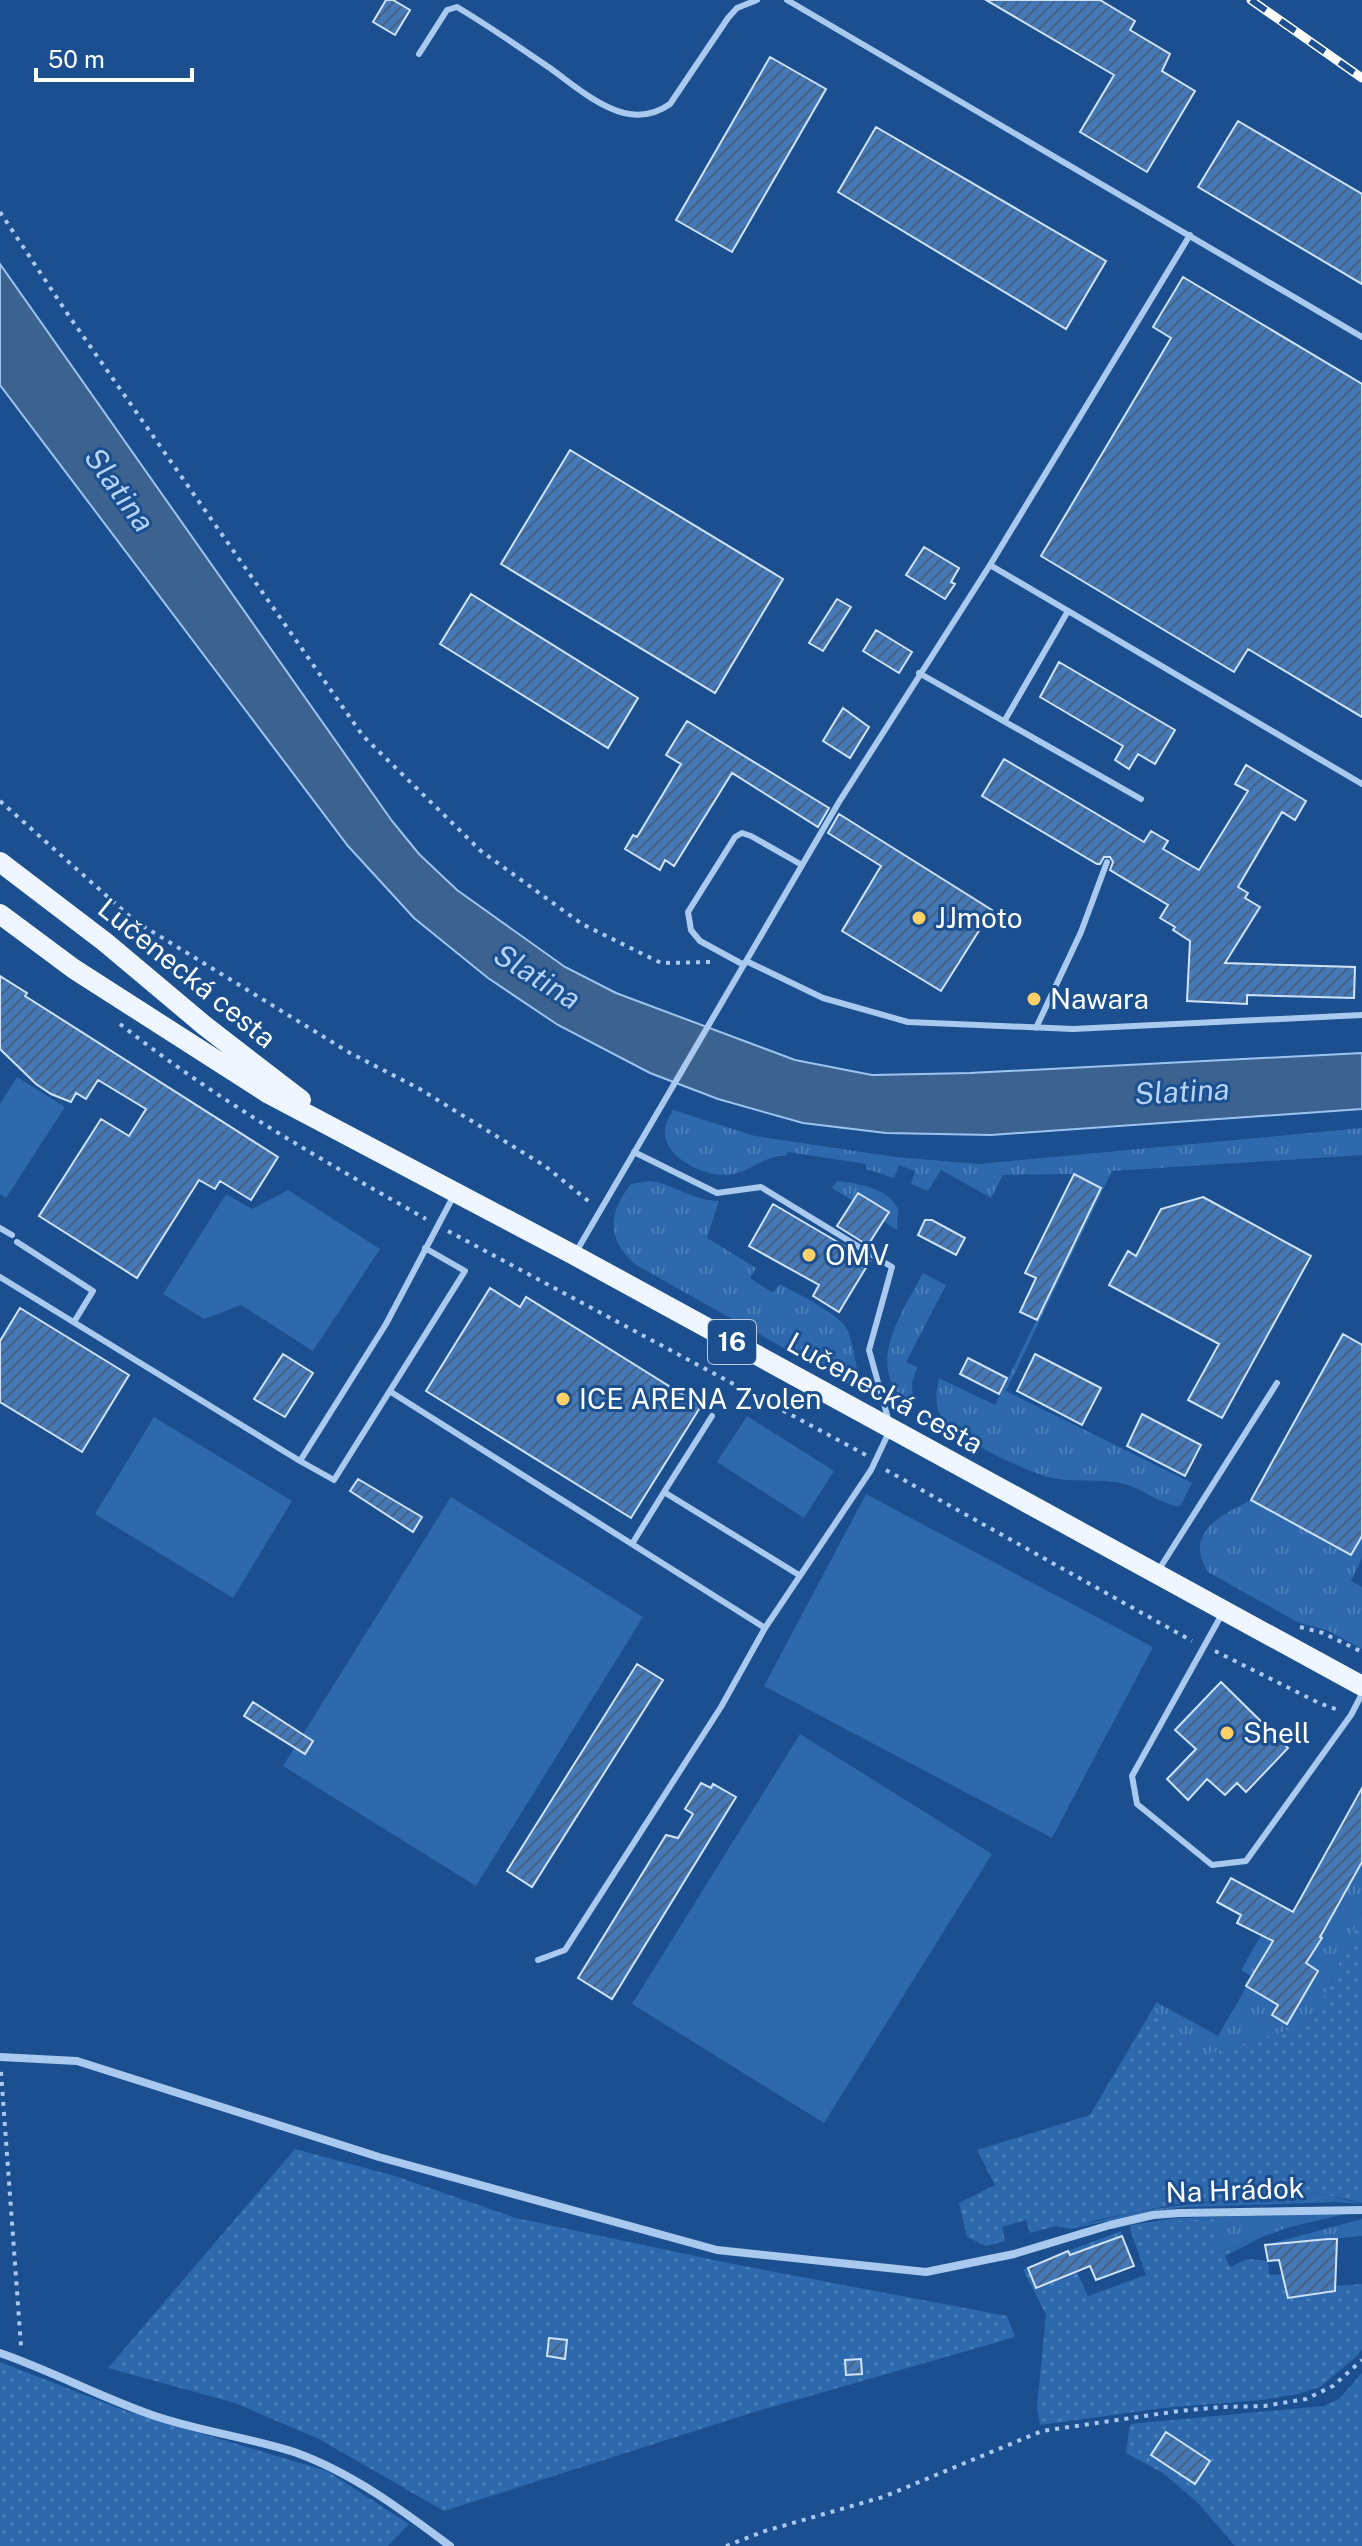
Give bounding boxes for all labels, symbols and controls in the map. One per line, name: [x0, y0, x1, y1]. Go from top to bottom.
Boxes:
scale bar: [36, 32, 192, 82]
text: 50 m: [48, 45, 105, 73]
water label: Slatina: [77, 440, 162, 539]
street label: Lučenecká cesta: [92, 891, 283, 1054]
place label: JJmoto: [935, 901, 1023, 934]
marker: JJmoto: [910, 909, 928, 927]
water label: Slatina: [488, 936, 587, 1017]
place label: Nawara: [1050, 982, 1149, 1015]
marker: Nawara: [1025, 990, 1043, 1008]
water label: Slatina: [1133, 1071, 1230, 1111]
place label: OMV: [825, 1238, 889, 1271]
marker: OMV: [800, 1246, 818, 1264]
road number: 16: [708, 1320, 756, 1364]
street label: Lučenecká cesta: [782, 1325, 989, 1460]
place label: ICE ARENA Zvolen: [579, 1382, 822, 1415]
marker: ICE ARENA Zvolen: [554, 1390, 572, 1408]
place label: Shell: [1243, 1716, 1310, 1749]
marker: Shell: [1218, 1724, 1236, 1742]
street label: Na Hrádok: [1165, 2171, 1305, 2208]

